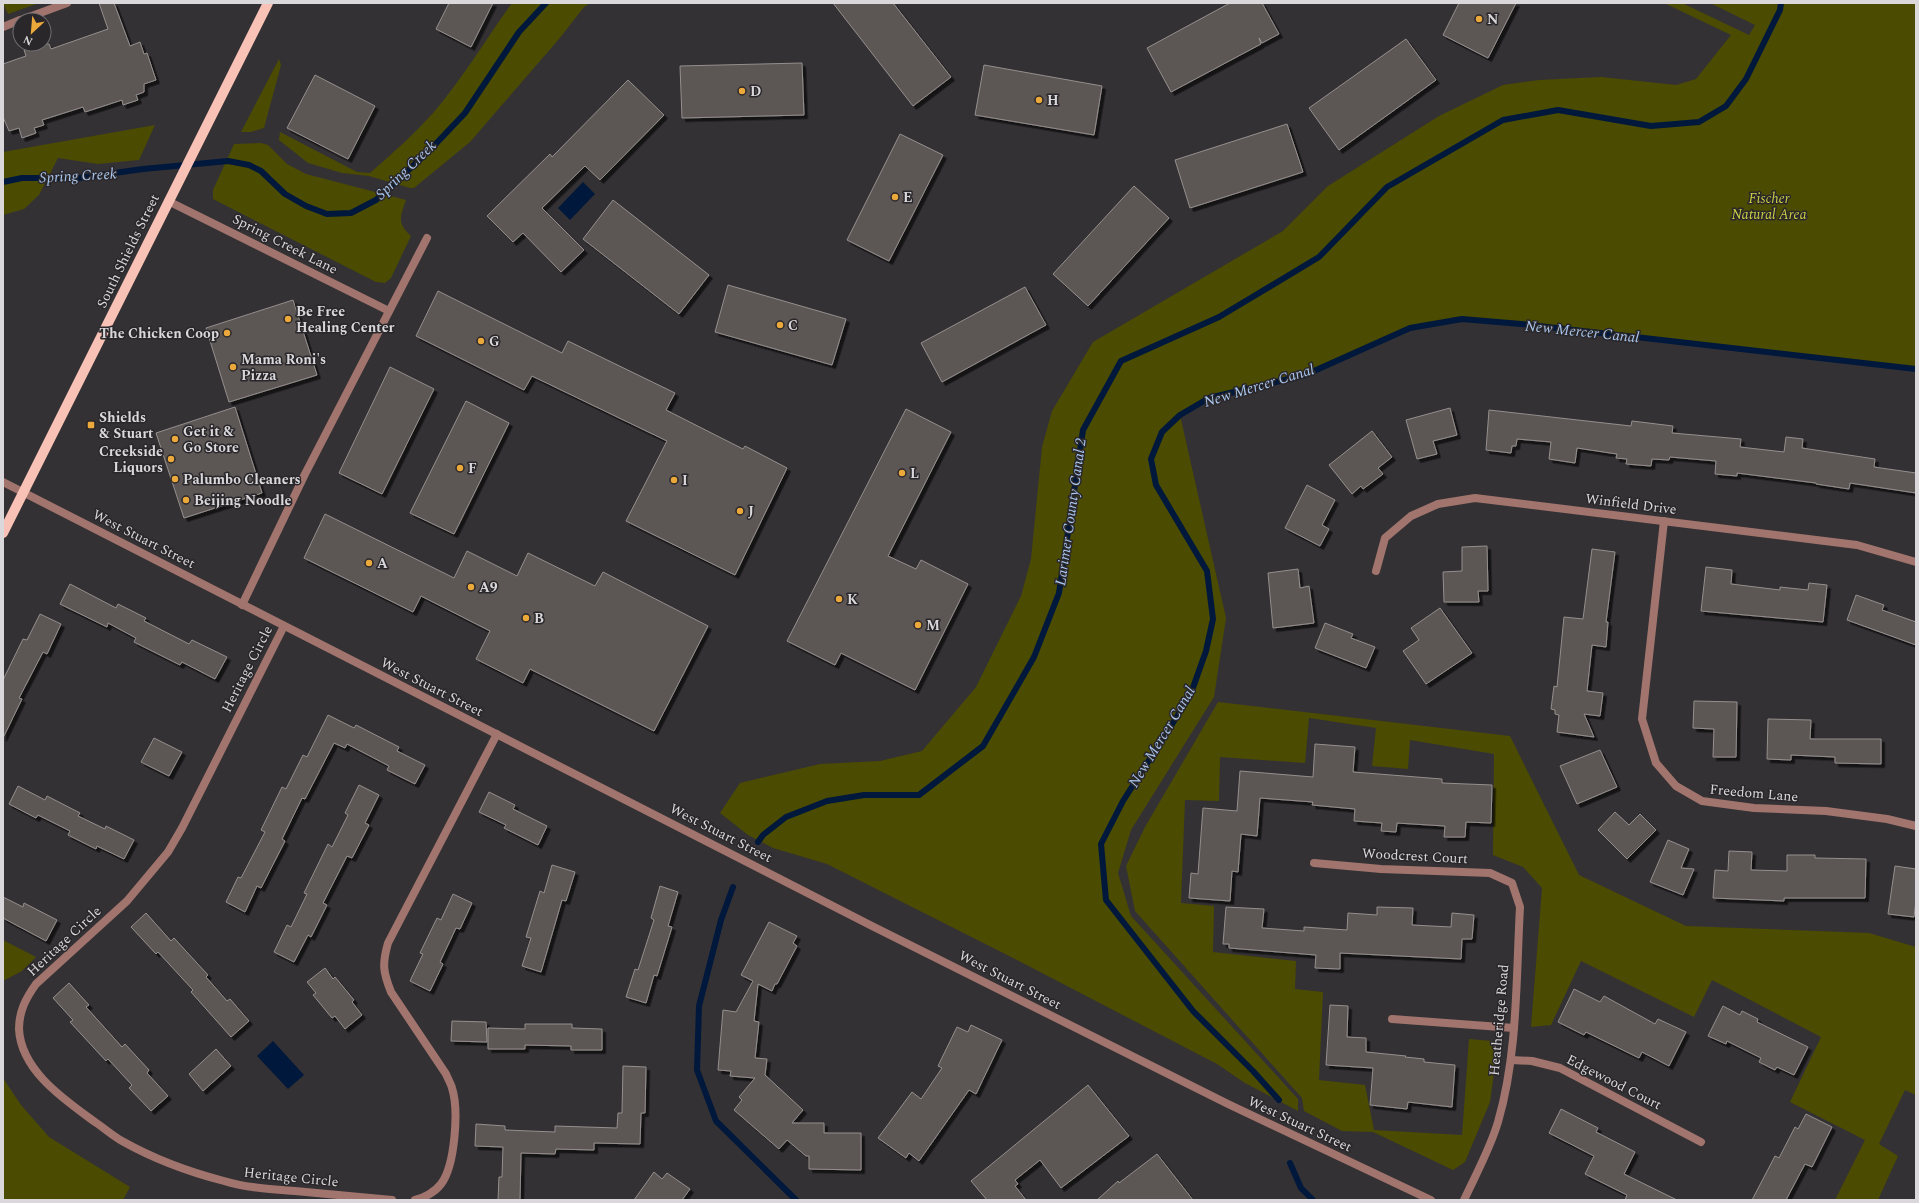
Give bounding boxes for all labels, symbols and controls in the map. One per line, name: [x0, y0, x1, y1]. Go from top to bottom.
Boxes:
place label: N: [1487, 9, 1498, 30]
north arrow: [12, 12, 52, 52]
marker: N: [1474, 14, 1484, 24]
text: N: [20, 31, 36, 50]
place label: D: [750, 81, 761, 102]
marker: D: [737, 86, 747, 96]
place label: H: [1047, 90, 1059, 111]
marker: H: [1034, 95, 1044, 105]
water label: Spring Creek: [370, 135, 442, 205]
water label: Spring Creek: [39, 162, 117, 190]
place label: E: [903, 187, 913, 208]
park label: Fischer Natural Area: [1731, 188, 1807, 225]
street label: South Shields Street: [91, 190, 165, 312]
marker: E: [890, 192, 900, 202]
street label: Spring Creek Lane: [229, 208, 342, 280]
place label: Be Free Healing Center: [296, 301, 395, 338]
marker: Be Free Healing Center: [283, 314, 293, 324]
place label: C: [788, 315, 798, 336]
water label: New Mercer Canal: [1524, 315, 1640, 349]
marker: C: [775, 320, 785, 330]
place label: The Chicken Coop: [99, 323, 219, 344]
marker: The Chicken Coop: [222, 328, 232, 338]
place label: G: [489, 331, 500, 352]
marker: G: [476, 336, 486, 346]
place label: Mama Roni's Pizza: [241, 349, 326, 386]
water label: New Mercer Canal: [1201, 358, 1317, 414]
marker: Mama Roni's Pizza: [228, 362, 238, 372]
place label: Shields & Stuart: [99, 407, 154, 444]
marker: Shields & Stuart: [86, 420, 96, 430]
place label: Get it & Go Store: [183, 421, 239, 458]
marker: Get it & Go Store: [170, 434, 180, 444]
water label: Larimer County Canal 2: [1049, 437, 1093, 587]
place label: Creekside Liquors: [99, 441, 163, 478]
marker: Creekside Liquors: [166, 454, 176, 464]
place label: F: [468, 458, 477, 479]
marker: F: [455, 463, 465, 473]
place label: L: [910, 463, 919, 484]
marker: L: [897, 468, 907, 478]
place label: Palumbo Cleaners: [183, 469, 301, 490]
place label: I: [682, 470, 688, 491]
marker: Palumbo Cleaners: [170, 474, 180, 484]
marker: I: [669, 475, 679, 485]
street label: Winfield Drive: [1584, 488, 1678, 520]
place label: Beijing Noodle: [194, 490, 291, 511]
marker: Beijing Noodle: [181, 495, 191, 505]
place label: J: [748, 501, 754, 522]
street label: West Stuart Street: [89, 504, 199, 574]
marker: J: [735, 506, 745, 516]
place label: A: [377, 553, 388, 574]
marker: A: [364, 558, 374, 568]
place label: A9: [479, 577, 498, 598]
marker: A9: [466, 582, 476, 592]
place label: K: [847, 589, 858, 610]
marker: K: [834, 594, 844, 604]
place label: B: [534, 608, 544, 629]
marker: B: [521, 613, 531, 623]
place label: M: [926, 615, 940, 636]
marker: M: [913, 620, 923, 630]
street label: Heritage Circle: [216, 622, 278, 716]
street label: West Stuart Street: [377, 652, 487, 722]
water label: New Mercer Canal: [1123, 682, 1201, 792]
street label: Freedom Lane: [1709, 779, 1799, 807]
street label: West Stuart Street: [666, 798, 776, 868]
street label: Woodcrest Court: [1361, 843, 1469, 869]
street label: Heritage Circle: [22, 901, 106, 981]
street label: West Stuart Street: [955, 945, 1065, 1015]
street label: Heatheridge Road: [1484, 963, 1514, 1077]
street label: Edgewood Court: [1563, 1049, 1665, 1115]
street label: West Stuart Street: [1245, 1091, 1355, 1157]
street label: Heritage Circle: [243, 1162, 340, 1192]

